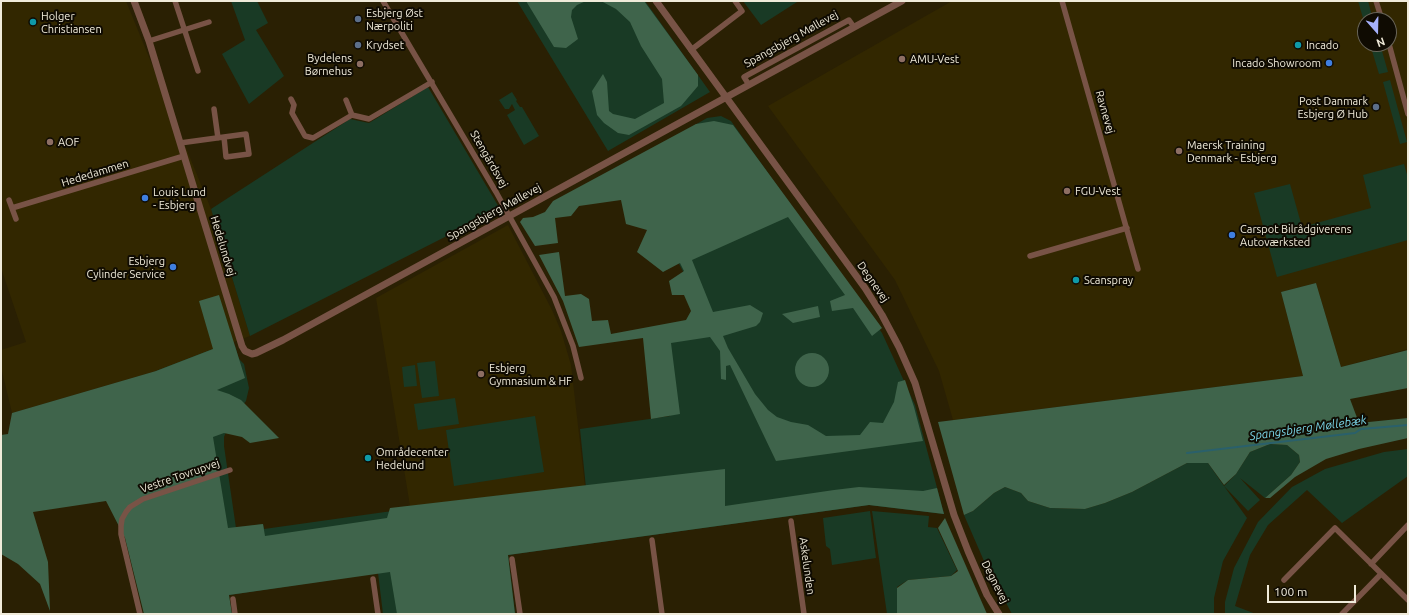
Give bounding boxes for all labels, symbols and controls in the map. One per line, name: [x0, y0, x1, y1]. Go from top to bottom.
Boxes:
place label: Esbjerg Øst Nærpoliti: [366, 6, 423, 32]
street label: Spangsbjerg Møllevej: [742, 8, 840, 70]
place label: Holger Christiansen: [41, 9, 102, 35]
north arrow: [1357, 12, 1397, 52]
marker: Esbjerg Øst Nærpoliti: [353, 14, 363, 24]
marker: Holger Christiansen: [28, 17, 38, 27]
text: N: [1375, 35, 1387, 49]
place label: Krydset: [366, 38, 404, 52]
place label: Incado: [1306, 38, 1339, 52]
marker: Krydset: [353, 40, 363, 50]
marker: Incado: [1293, 40, 1303, 50]
place label: Bydelens Børnehus: [305, 51, 352, 77]
place label: AMU-Vest: [910, 52, 959, 66]
marker: AMU-Vest: [897, 54, 907, 64]
place label: Incado Showroom: [1232, 56, 1321, 70]
marker: Incado Showroom: [1324, 58, 1334, 68]
marker: Bydelens Børnehus: [355, 59, 365, 69]
street label: Ravnevej: [1093, 89, 1117, 135]
place label: Post Danmark Esbjerg Ø Hub: [1297, 94, 1368, 120]
marker: Post Danmark Esbjerg Ø Hub: [1371, 102, 1381, 112]
street label: Stengårdsvej: [467, 128, 511, 190]
place label: AOF: [58, 135, 79, 149]
marker: AOF: [45, 137, 55, 147]
place label: Maersk Training Denmark - Esbjerg: [1187, 138, 1277, 164]
marker: Maersk Training Denmark - Esbjerg: [1174, 146, 1184, 156]
street label: Hededammen: [60, 157, 130, 189]
street label: Spangsbjerg Møllevej: [445, 181, 543, 243]
place label: FGU-Vest: [1075, 184, 1120, 198]
place label: Louis Lund - Esbjerg: [153, 185, 206, 211]
marker: FGU-Vest: [1062, 186, 1072, 196]
marker: Louis Lund - Esbjerg: [140, 193, 150, 203]
street label: Hedelundvej: [208, 214, 238, 278]
place label: Carspot Bilrådgiverens Autoværksted: [1240, 222, 1352, 248]
marker: Carspot Bilrådgiverens Autoværksted: [1227, 230, 1237, 240]
place label: Esbjerg Cylinder Service: [86, 254, 165, 280]
street label: Degnevej: [854, 259, 892, 305]
marker: Esbjerg Cylinder Service: [168, 262, 178, 272]
place label: Scanspray: [1084, 273, 1133, 287]
marker: Scanspray: [1071, 275, 1081, 285]
place label: Esbjerg Gymnasium & HF: [489, 361, 572, 387]
marker: Esbjerg Gymnasium & HF: [476, 369, 486, 379]
water label: Spangsbjerg Møllebæk: [1248, 413, 1368, 443]
place label: Områdecenter Hedelund: [376, 445, 448, 471]
marker: Områdecenter Hedelund: [363, 453, 373, 463]
street label: Vestre Tovrupvej: [139, 456, 221, 496]
street label: Askelunden: [796, 536, 818, 596]
street label: Degnevej: [979, 558, 1011, 606]
scale bar: [1269, 577, 1358, 603]
text: 100 m: [1274, 585, 1307, 598]

